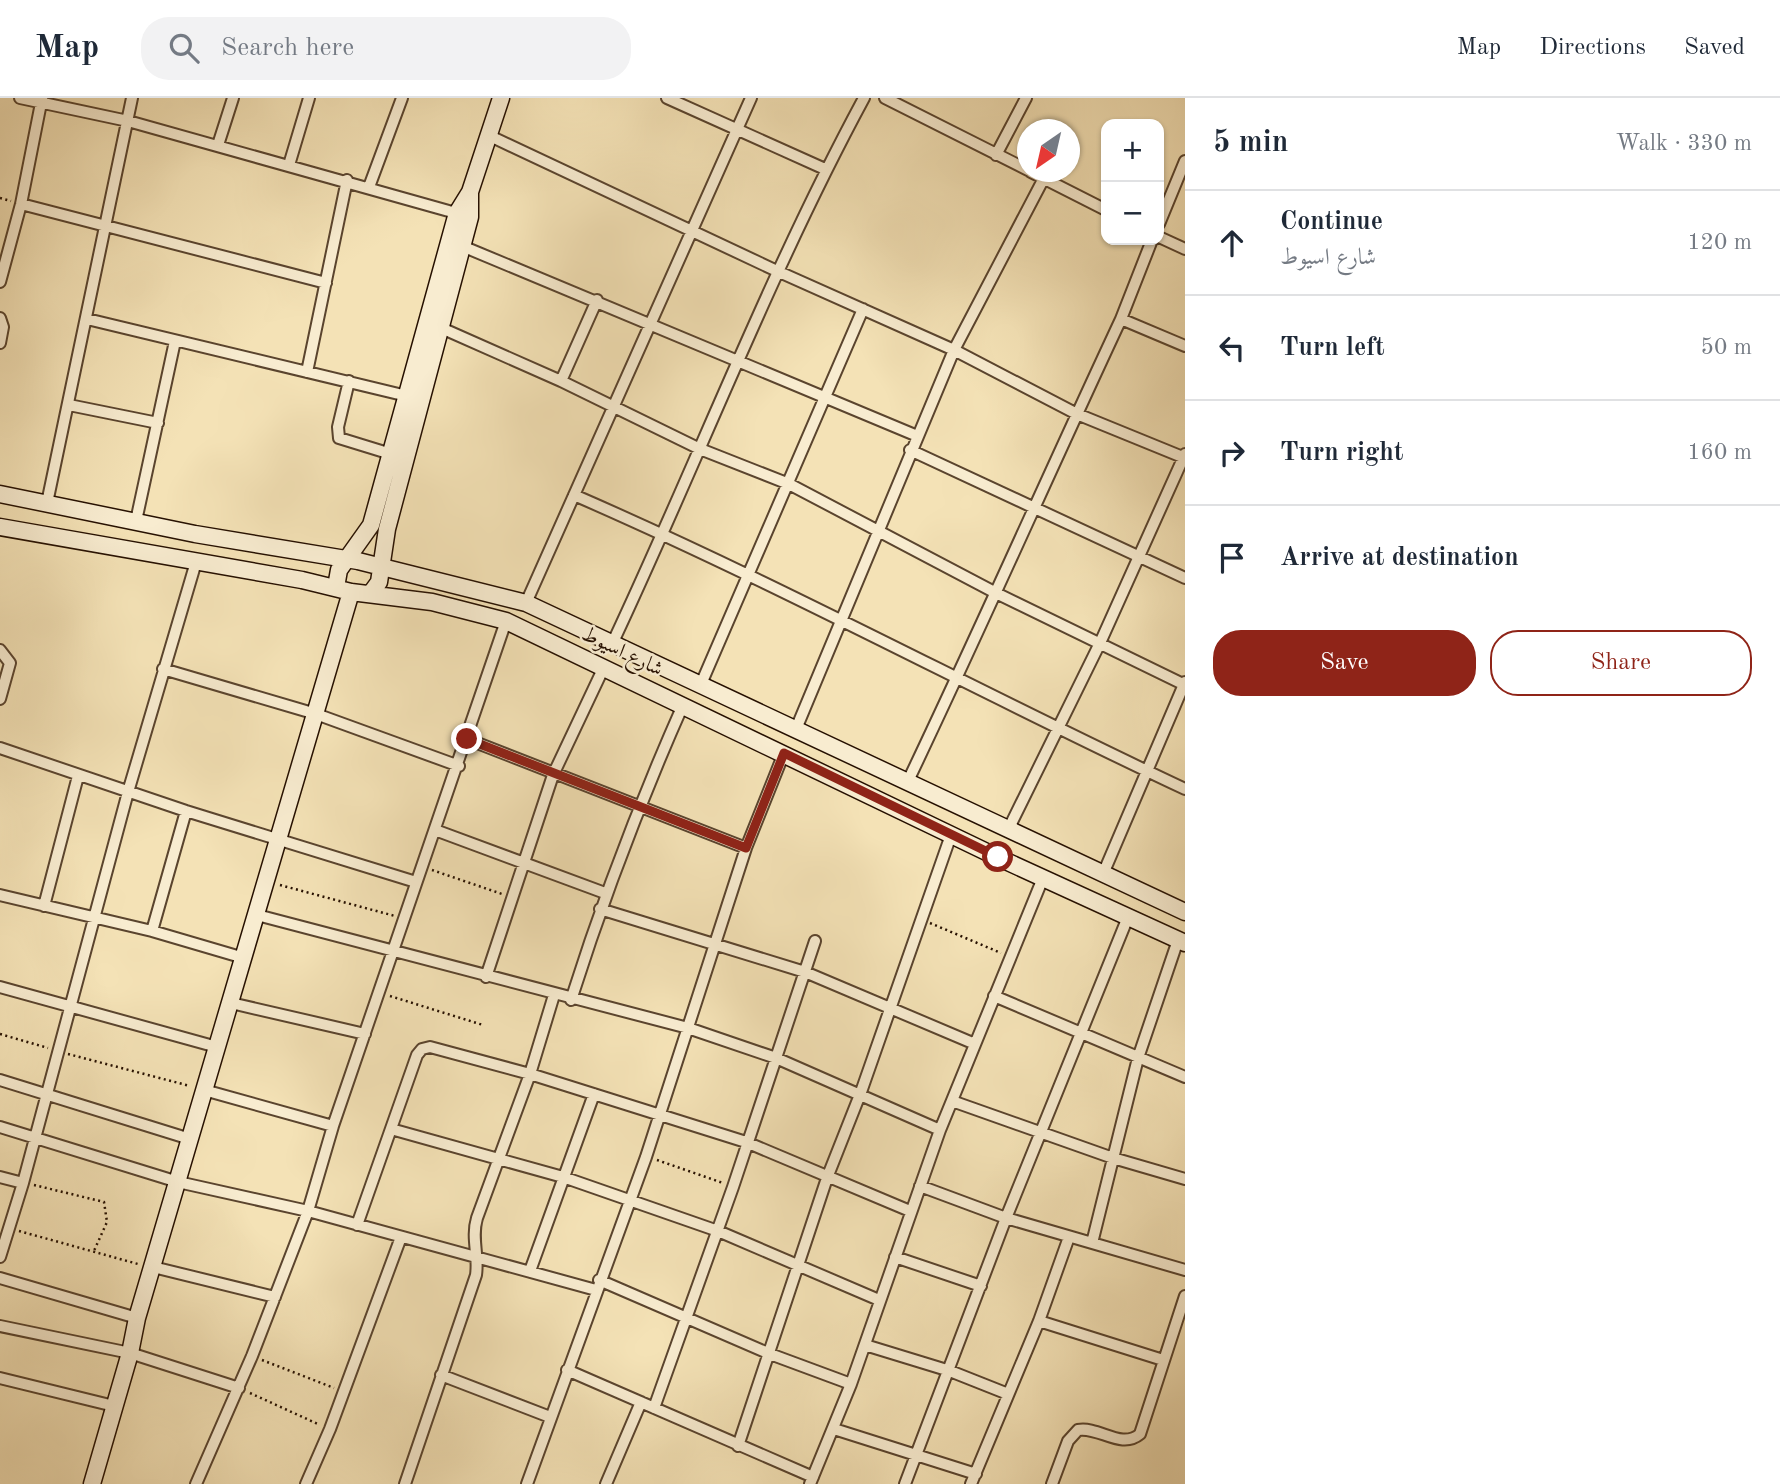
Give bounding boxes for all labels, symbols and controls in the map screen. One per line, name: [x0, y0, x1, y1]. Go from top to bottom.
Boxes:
search box: [141, 17, 631, 80]
icon: search: [165, 29, 203, 67]
text: Map: [35, 32, 99, 65]
text: Search here: [221, 35, 354, 61]
text: Map: [1457, 36, 1501, 60]
text: Directions: [1539, 36, 1646, 60]
text: Saved: [1684, 36, 1745, 60]
north arrow: [1017, 119, 1080, 182]
map controls: [1101, 119, 1164, 245]
button: +: [1101, 119, 1164, 182]
text: 5 min: [1213, 128, 1288, 158]
text: Walk · 330 m: [1616, 132, 1752, 155]
button: −: [1101, 182, 1164, 245]
text: Continue: [1280, 209, 1383, 235]
icon: ahead: [1213, 224, 1251, 262]
text: 120 m: [1687, 231, 1752, 254]
text: شارع اسيوط: [1280, 246, 1376, 269]
icon: left: [1213, 329, 1251, 367]
text: Turn left: [1280, 335, 1385, 361]
text: 50 m: [1701, 336, 1752, 359]
icon: right: [1213, 434, 1251, 472]
text: Turn right: [1280, 440, 1403, 466]
text: 160 m: [1687, 441, 1752, 464]
icon: arrive: [1213, 539, 1251, 577]
text: Arrive at destination: [1280, 545, 1519, 571]
street label: شارع اسيوط: [575, 623, 666, 686]
button: Save: [1213, 630, 1476, 696]
button: Share: [1490, 630, 1752, 696]
route end: [451, 723, 482, 754]
route start: [982, 841, 1013, 872]

